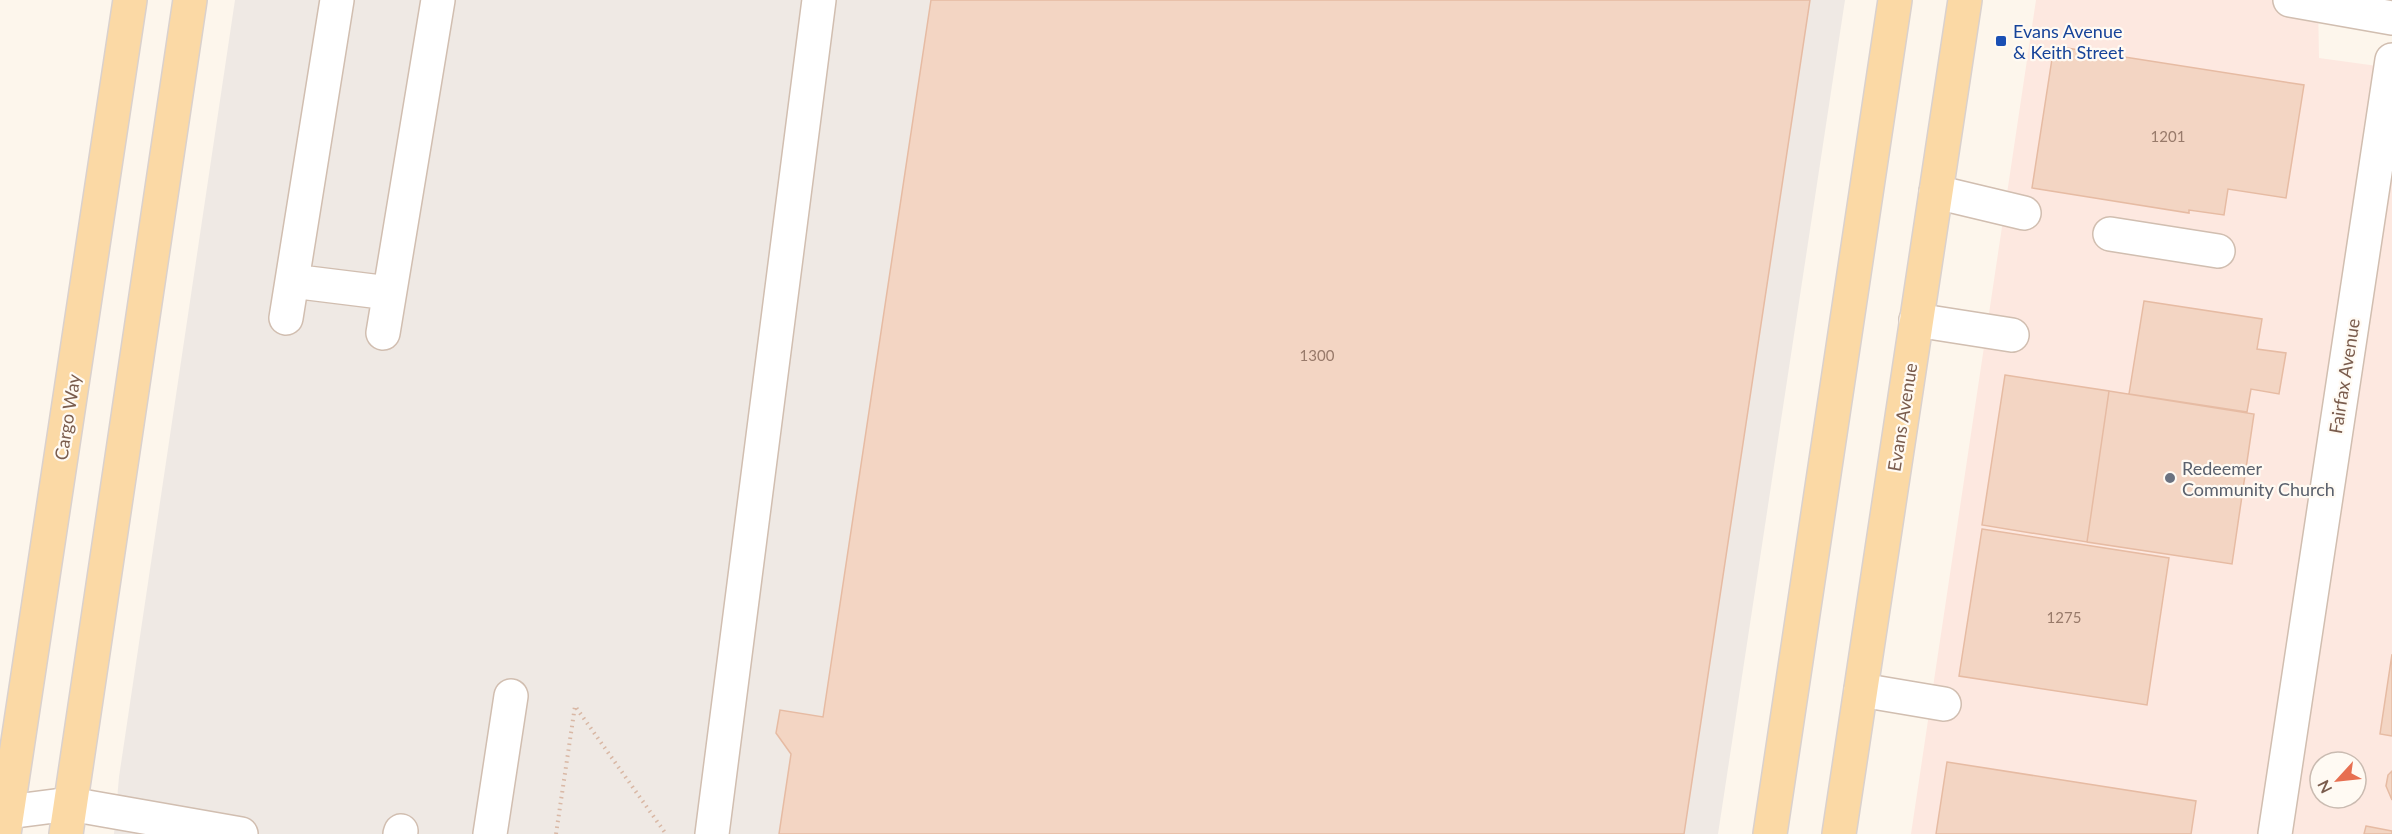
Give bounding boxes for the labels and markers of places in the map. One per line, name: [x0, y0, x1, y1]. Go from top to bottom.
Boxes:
place label: Evans Avenue & Keith Street: [2013, 20, 2125, 63]
marker: Evans Avenue & Keith Street: [1994, 34, 2008, 48]
place label: Redeemer Community Church: [2182, 457, 2335, 500]
marker: Redeemer Community Church: [2163, 471, 2177, 485]

